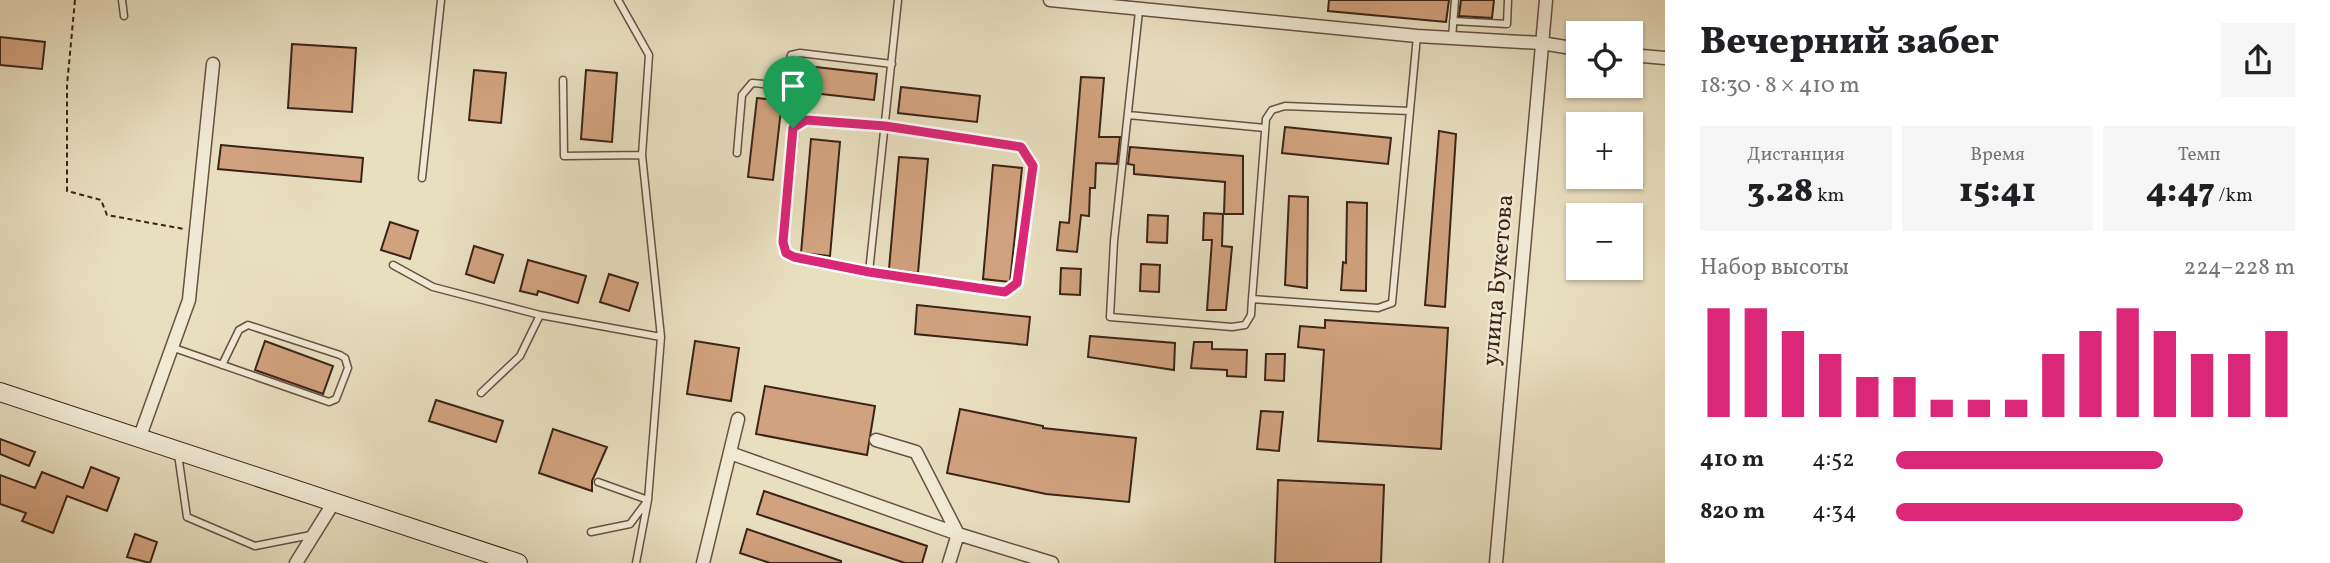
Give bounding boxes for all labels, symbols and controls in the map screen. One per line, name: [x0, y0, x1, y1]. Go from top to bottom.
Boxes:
text: Вечерний забег: [1700, 17, 1999, 70]
map controls: [1566, 21, 1643, 280]
button: locate: [1566, 21, 1643, 98]
button: share: [2221, 23, 2295, 97]
pin: [763, 56, 823, 128]
icon: arrive: [774, 67, 812, 105]
text: 18:30 · 8 × 410 m: [1700, 70, 1860, 102]
button: +: [1566, 112, 1643, 189]
text: Дистанция: [1747, 142, 1845, 168]
text: Время: [1970, 142, 2025, 168]
text: Темп: [2178, 142, 2221, 168]
text: 3.28: [1747, 168, 1813, 216]
text: 15:41: [1959, 168, 2036, 216]
text: 4:47: [2146, 168, 2215, 216]
text: km: [1813, 183, 1844, 209]
text: /km: [2215, 183, 2253, 209]
street label: улица Букетова: [1475, 193, 1523, 367]
button: −: [1566, 203, 1643, 280]
text: Набор высоты: [1700, 252, 1849, 284]
text: 224–228 m: [2184, 252, 2295, 284]
text: 410 m: [1700, 444, 1764, 476]
text: 4:52: [1812, 444, 1855, 476]
text: 820 m: [1700, 496, 1765, 528]
text: 4:34: [1812, 496, 1857, 528]

